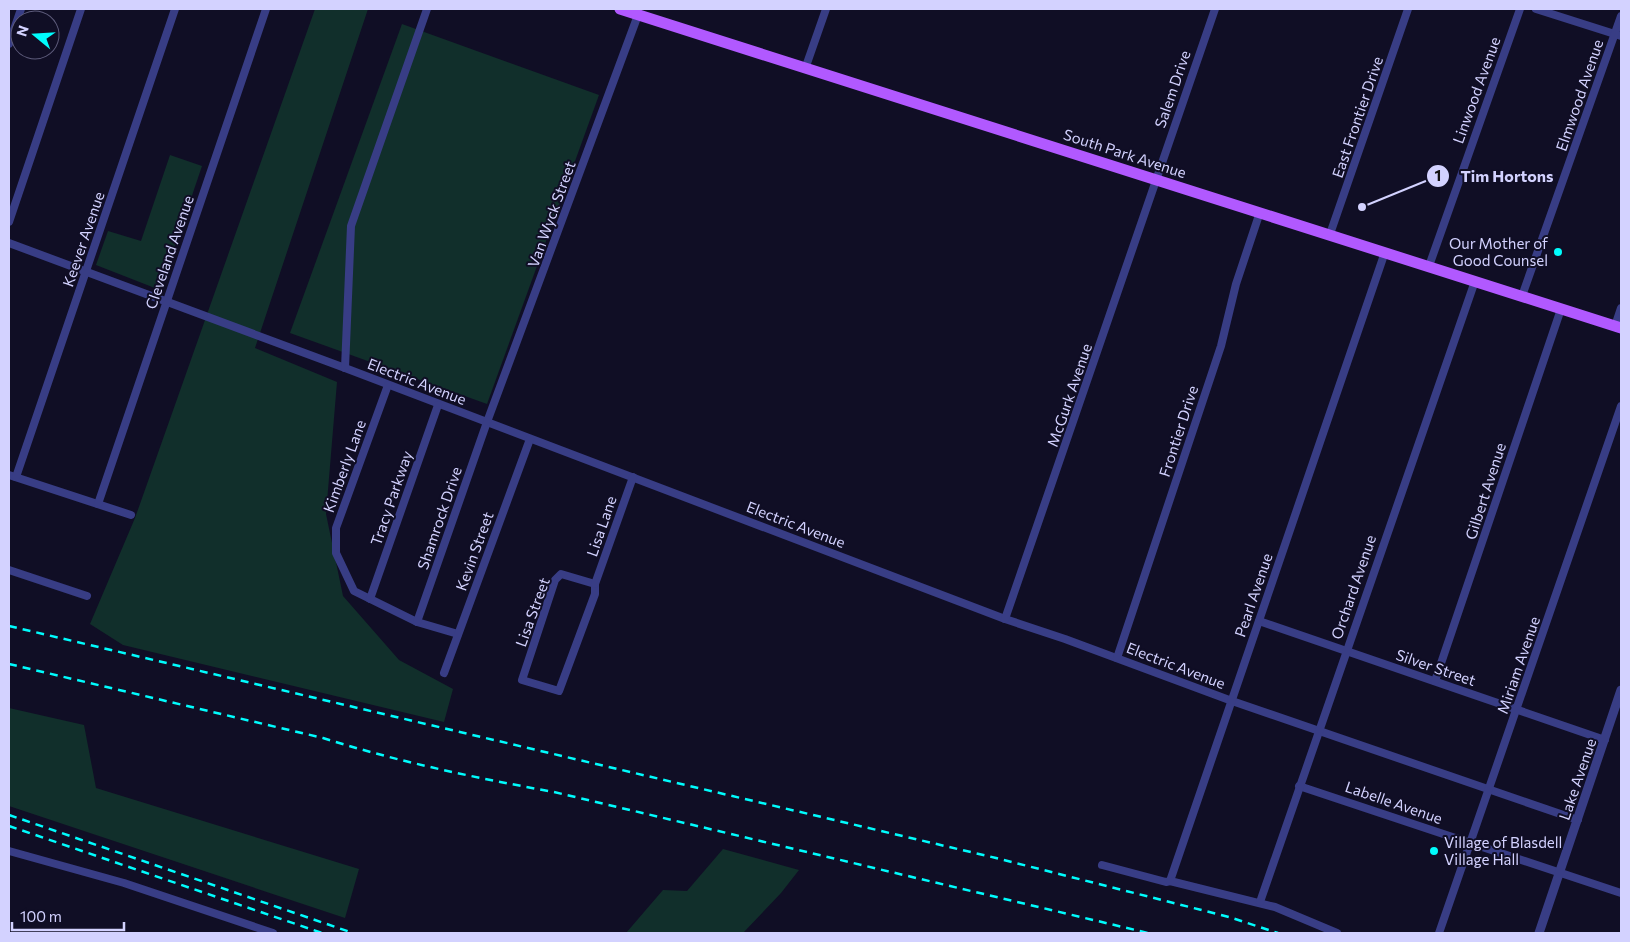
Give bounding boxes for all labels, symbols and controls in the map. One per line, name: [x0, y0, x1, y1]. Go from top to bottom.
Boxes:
north arrow: [10, 10, 60, 60]
text: N: [12, 23, 32, 38]
street label: Linwood Avenue: [1448, 34, 1504, 146]
street label: Elmwood Avenue: [1551, 37, 1607, 153]
street label: Salem Drive: [1150, 48, 1194, 130]
street label: East Frontier Drive: [1328, 54, 1386, 180]
street label: South Park Avenue: [1061, 125, 1189, 181]
street label: Van Wyck Street: [523, 158, 579, 270]
callout: Tim Hortons: [1426, 161, 1564, 192]
text: 1: [1435, 166, 1441, 184]
text: Tim Hortons: [1461, 166, 1553, 185]
street label: Keever Avenue: [58, 189, 108, 289]
street label: Cleveland Avenue: [141, 193, 197, 311]
place label: Our Mother of Good Counsel: [1449, 234, 1548, 269]
marker: Our Mother of Good Counsel: [1552, 246, 1564, 258]
street label: McGurk Avenue: [1043, 341, 1095, 449]
street label: Electric Avenue: [365, 354, 469, 408]
street label: Frontier Drive: [1155, 383, 1201, 479]
street label: Kimberly Lane: [319, 417, 369, 515]
street label: Gilbert Avenue: [1461, 440, 1509, 542]
street label: Tracy Parkway: [366, 448, 416, 548]
street label: Shamrock Drive: [413, 464, 465, 572]
street label: Lisa Lane: [582, 493, 620, 559]
street label: Electric Avenue: [744, 497, 848, 551]
street label: Kevin Street: [451, 509, 497, 593]
street label: Orchard Avenue: [1327, 532, 1379, 642]
street label: Pearl Avenue: [1230, 551, 1276, 639]
street label: Lisa Street: [511, 575, 553, 649]
street label: Miriam Avenue: [1493, 614, 1543, 716]
street label: Electric Avenue: [1124, 638, 1228, 692]
street label: Silver Street: [1394, 645, 1478, 689]
street label: Lake Avenue: [1555, 736, 1599, 822]
street label: Labelle Avenue: [1343, 777, 1445, 827]
place label: Village of Blasdell Village Hall: [1444, 833, 1562, 868]
marker: Village of Blasdell Village Hall: [1428, 845, 1440, 857]
scale bar: [12, 900, 125, 932]
text: 100 m: [20, 907, 62, 925]

